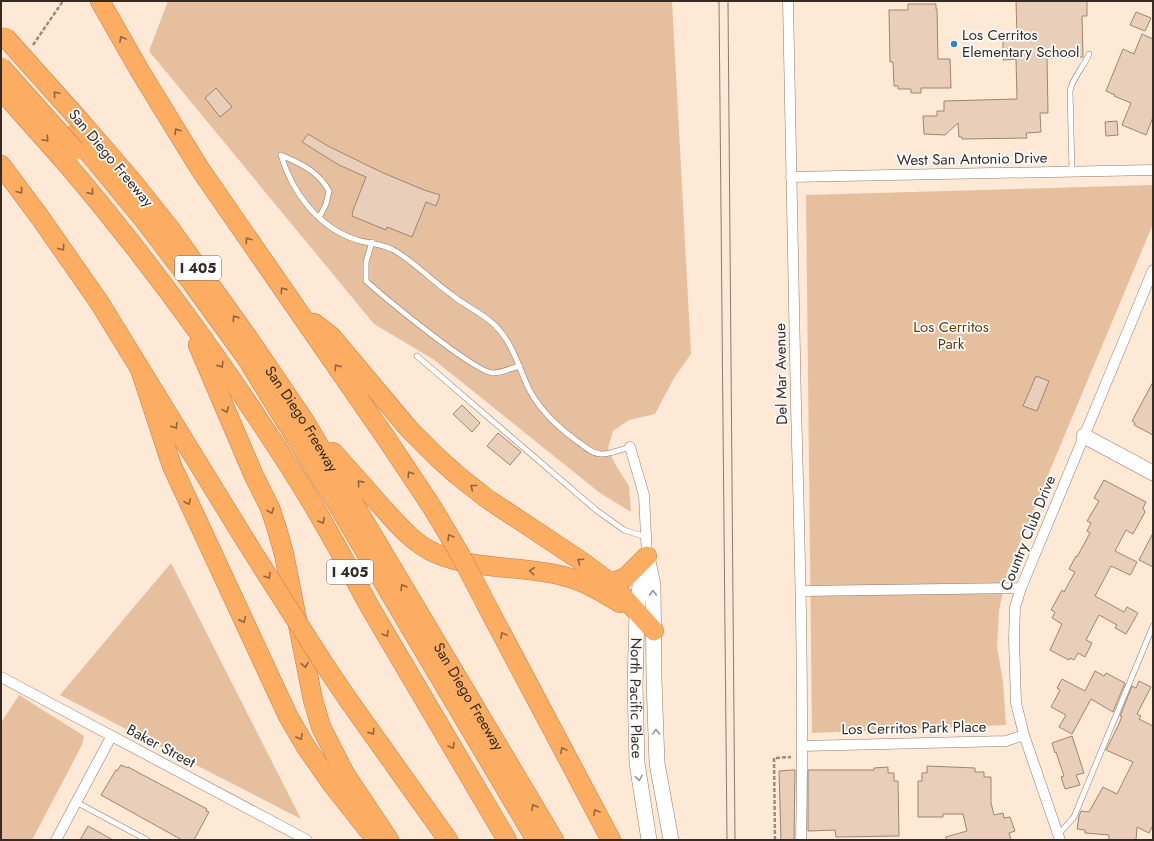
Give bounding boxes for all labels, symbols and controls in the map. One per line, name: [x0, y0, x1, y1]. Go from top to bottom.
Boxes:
place label: Los Cerritos Elementary School: [962, 24, 1079, 63]
one-way arrow: [119, 36, 126, 43]
marker: Los Cerritos Elementary School: [949, 39, 959, 49]
one-way arrow: [54, 91, 61, 98]
street label: San Diego Freeway: [63, 104, 159, 212]
one-way arrow: [174, 128, 182, 135]
one-way arrow: [41, 134, 49, 142]
street label: West San Antonio Drive: [896, 147, 1048, 171]
one-way arrow: [15, 186, 22, 193]
one-way arrow: [87, 188, 94, 195]
one-way arrow: [246, 237, 253, 244]
one-way arrow: [57, 243, 64, 250]
road number: I 405: [175, 256, 221, 280]
one-way arrow: [281, 287, 288, 294]
one-way arrow: [233, 316, 240, 323]
park label: Los Cerritos Park: [913, 316, 989, 355]
street label: Del Mar Avenue: [769, 323, 793, 425]
one-way arrow: [216, 361, 224, 368]
street label: San Diego Freeway: [259, 361, 344, 477]
one-way arrow: [334, 364, 342, 371]
one-way arrow: [221, 407, 229, 414]
one-way arrow: [171, 422, 178, 429]
one-way arrow: [407, 471, 415, 478]
street label: Country Club Drive: [995, 472, 1061, 594]
one-way arrow: [358, 480, 365, 488]
one-way arrow: [471, 485, 478, 492]
one-way arrow: [183, 497, 191, 505]
one-way arrow: [266, 508, 274, 515]
one-way arrow: [317, 517, 324, 525]
one-way arrow: [447, 534, 454, 541]
one-way arrow: [578, 559, 585, 566]
road number: I 405: [327, 560, 373, 584]
one-way arrow: [529, 567, 535, 576]
one-way arrow: [263, 572, 270, 579]
one-way arrow: [400, 584, 408, 591]
one-way arrow: [649, 590, 657, 596]
one-way arrow: [238, 615, 246, 623]
one-way arrow: [382, 630, 389, 637]
one-way arrow: [500, 632, 507, 639]
street label: North Pacific Place: [624, 637, 648, 759]
street label: San Diego Freeway: [428, 638, 510, 755]
one-way arrow: [301, 662, 309, 668]
street label: Los Cerritos Park Place: [841, 716, 987, 740]
street label: Baker Street: [123, 719, 200, 774]
one-way arrow: [367, 728, 374, 735]
one-way arrow: [652, 729, 660, 735]
one-way arrow: [295, 732, 302, 740]
one-way arrow: [448, 742, 455, 749]
one-way arrow: [561, 747, 568, 754]
one-way arrow: [634, 775, 643, 781]
one-way arrow: [532, 803, 539, 811]
one-way arrow: [593, 809, 601, 816]

